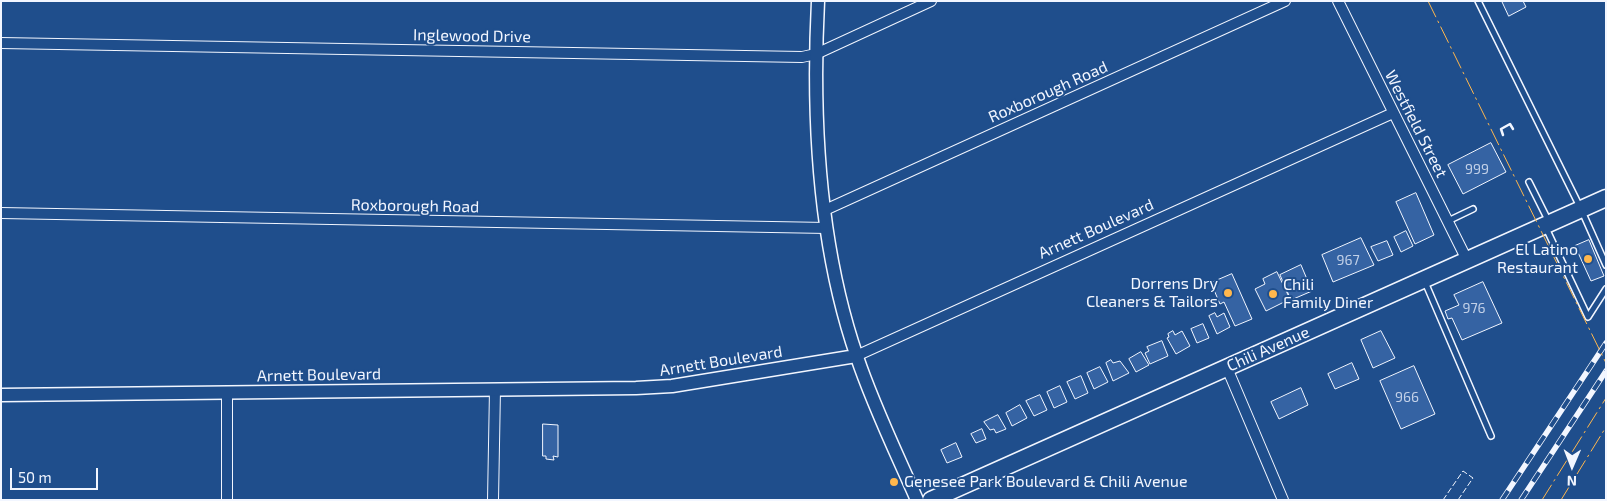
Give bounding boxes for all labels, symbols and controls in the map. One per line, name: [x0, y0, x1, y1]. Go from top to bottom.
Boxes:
street label: Inglewood Drive: [413, 25, 531, 47]
street label: Roxborough Road: [985, 57, 1111, 127]
street label: Westfield Street: [1381, 67, 1451, 181]
house number: 999: [1465, 161, 1489, 177]
street label: Roxborough Road: [351, 195, 479, 217]
street label: Arnett Boulevard: [1035, 195, 1157, 263]
place label: El Latino Restaurant: [1497, 240, 1578, 278]
house number: 967: [1336, 252, 1360, 268]
marker: El Latino Restaurant: [1582, 253, 1594, 265]
place label: Dorrens Dry Cleaners & Tailors: [1086, 274, 1218, 312]
place label: Chili Family Diner: [1283, 275, 1373, 313]
marker: Dorrens Dry Cleaners & Tailors: [1222, 287, 1234, 299]
marker: Chili Family Diner: [1267, 288, 1279, 300]
house number: 976: [1462, 300, 1486, 316]
street label: Chili Avenue: [1224, 322, 1312, 376]
street label: Arnett Boulevard: [658, 342, 784, 380]
street label: Arnett Boulevard: [257, 364, 381, 386]
house number: 966: [1395, 389, 1419, 405]
north arrow: [1547, 441, 1597, 491]
scale bar: [12, 458, 100, 490]
text: 50 m: [18, 468, 52, 486]
place label: Genesee Park Boulevard & Chili Avenue: [904, 472, 1188, 492]
text: N: [1567, 473, 1577, 490]
marker: Genesee Park Boulevard & Chili Avenue: [888, 476, 900, 488]

